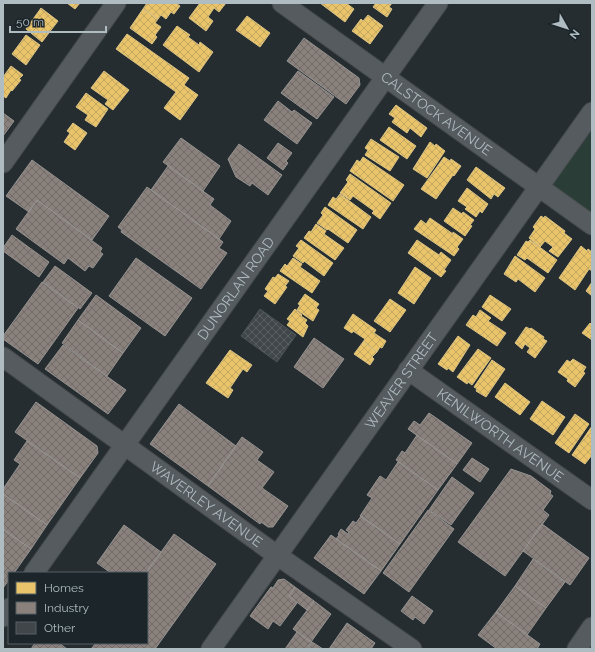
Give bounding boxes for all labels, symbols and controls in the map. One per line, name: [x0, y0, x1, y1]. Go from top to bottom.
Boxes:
scale bar: [10, 8, 106, 34]
north arrow: [547, 8, 587, 48]
text: 50 m: [16, 15, 44, 29]
text: N: [567, 27, 582, 41]
street label: CALSTOCK AVENUE: [378, 69, 495, 159]
street label: DUNORLAN ROAD: [194, 234, 278, 343]
street label: WEAVER STREET: [362, 329, 441, 432]
street label: KENILWORTH AVENUE: [434, 385, 567, 485]
street label: WAVERLEY AVENUE: [147, 458, 266, 550]
legend: [8, 572, 148, 644]
text: Homes: [44, 581, 84, 595]
text: Industry: [44, 601, 90, 615]
text: Other: [44, 621, 76, 635]

